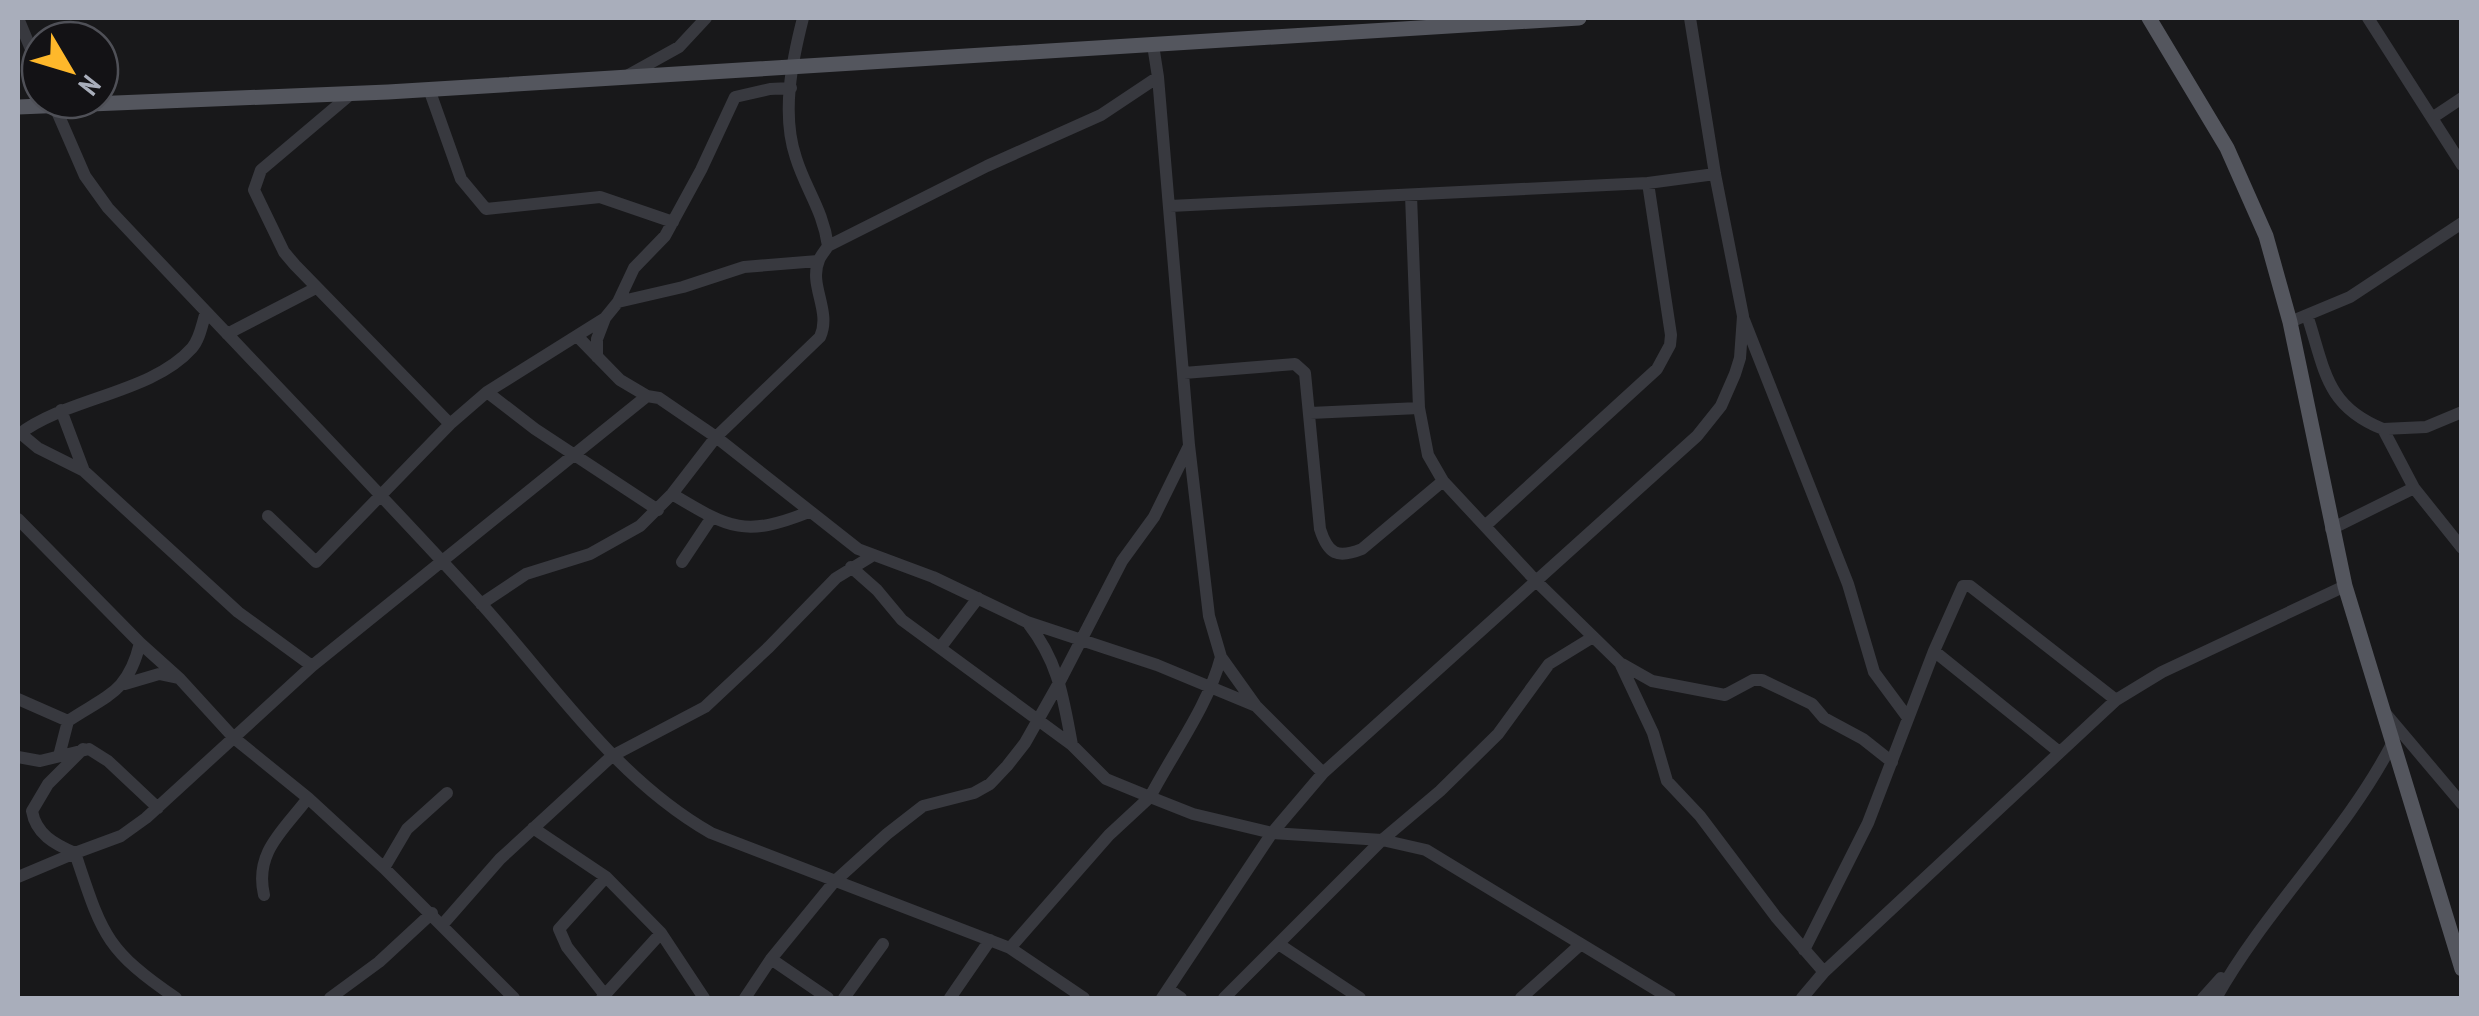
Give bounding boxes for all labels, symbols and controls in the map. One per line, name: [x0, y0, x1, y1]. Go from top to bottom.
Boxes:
north arrow: [20, 20, 120, 120]
text: N: [71, 68, 109, 103]

